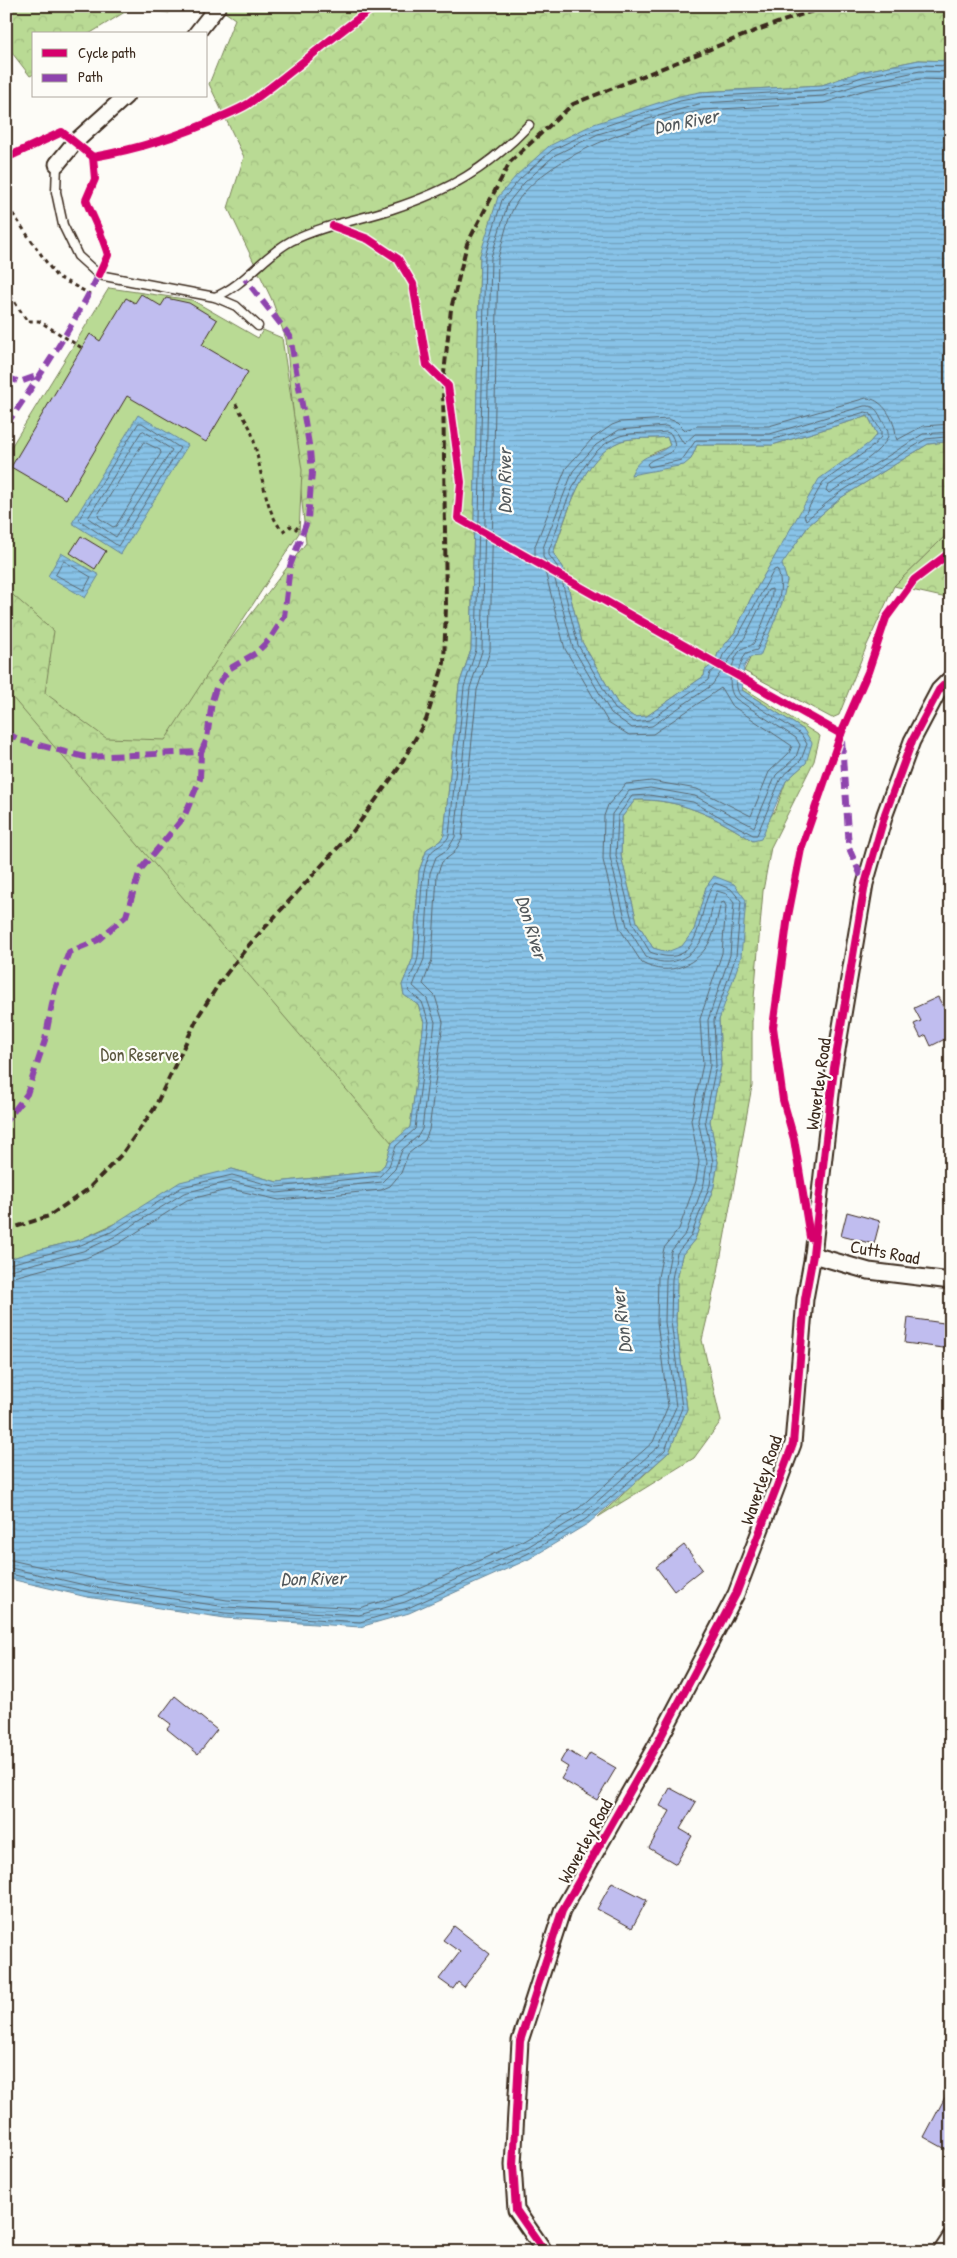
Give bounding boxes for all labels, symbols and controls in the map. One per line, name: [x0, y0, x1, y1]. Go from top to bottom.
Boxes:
legend: [32, 32, 208, 98]
text: Cycle path: [78, 42, 136, 63]
text: Path: [78, 66, 103, 87]
water label: Don River: [652, 102, 723, 140]
water label: Don River: [491, 446, 517, 514]
water label: Don River: [510, 892, 555, 964]
street label: Waverley Road: [799, 1036, 837, 1132]
park label: Don Reserve: [101, 1042, 179, 1067]
street label: Cutts Road: [848, 1234, 922, 1270]
water label: Don River: [604, 1284, 638, 1355]
street label: Waverley Road: [734, 1432, 788, 1528]
water label: Don River: [280, 1564, 348, 1592]
street label: Waverley Road: [552, 1794, 618, 1888]

